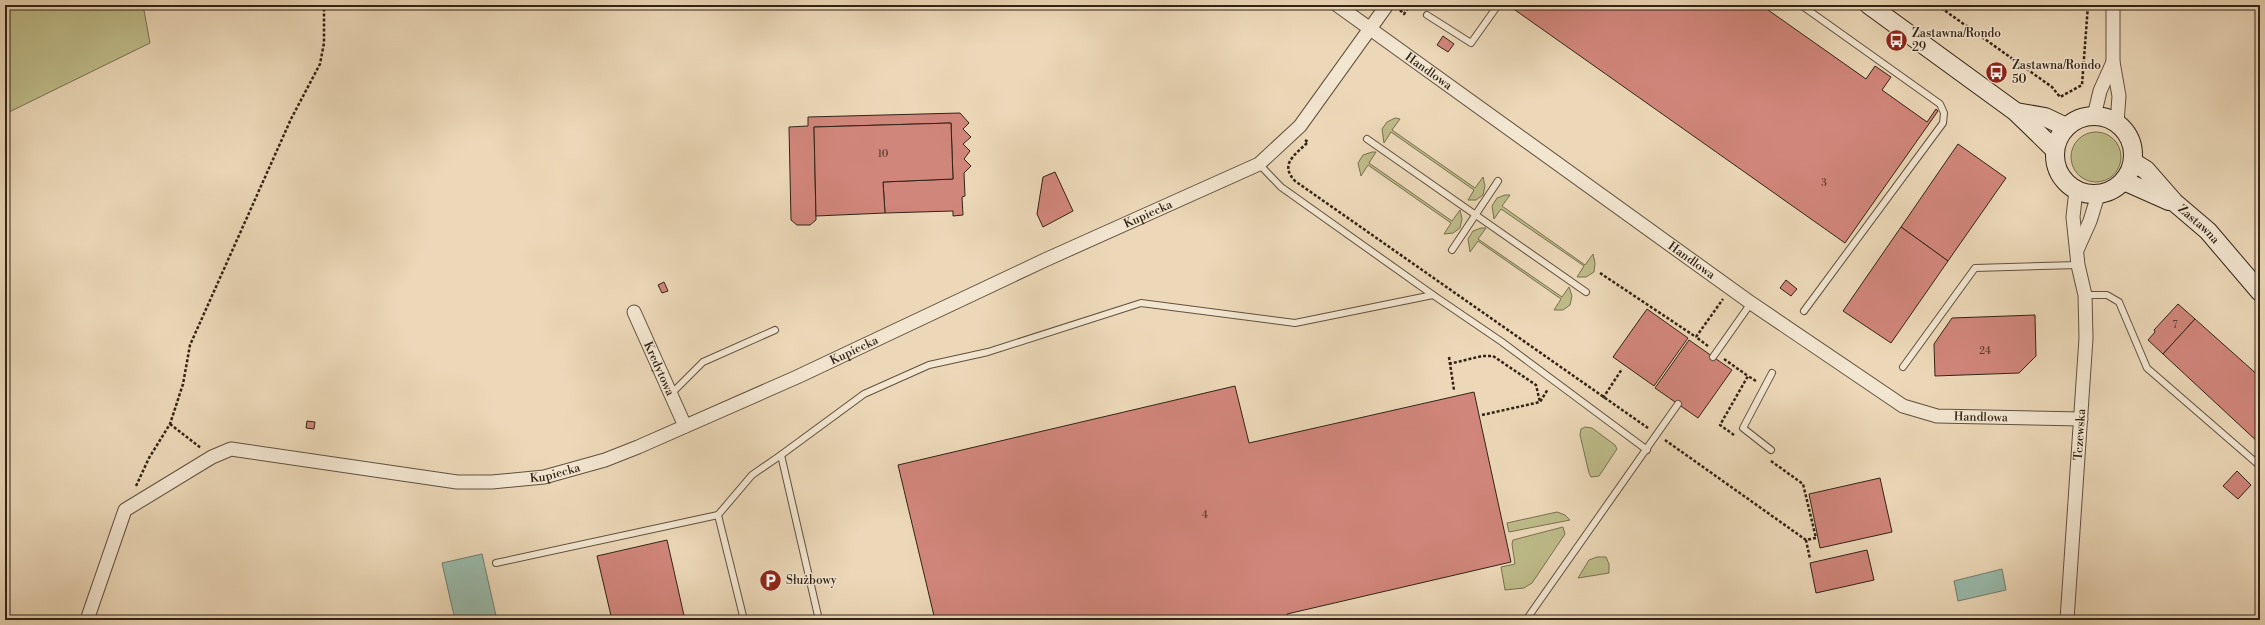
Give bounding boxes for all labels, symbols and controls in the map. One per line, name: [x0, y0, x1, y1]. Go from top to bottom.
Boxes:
place label: Zastawna/Rondo 29: [1912, 26, 2001, 55]
bus stop icon: Zastawna/Rondo 29: [1883, 27, 1909, 53]
street label: Handlowa: [1402, 49, 1456, 94]
place label: Zastawna/Rondo 50: [2012, 58, 2101, 87]
bus stop icon: Zastawna/Rondo 50: [1984, 59, 2010, 85]
house number: 10: [878, 148, 889, 160]
house number: 3: [1821, 177, 1827, 189]
street label: Kupiecka: [1121, 197, 1176, 232]
street label: Zastawna: [2175, 202, 2223, 248]
street label: Handlowa: [1665, 239, 1719, 283]
house number: 7: [2172, 319, 2178, 331]
street label: Kupiecka: [828, 332, 882, 368]
street label: Kredytowa: [640, 339, 678, 399]
house number: 24: [1979, 345, 1991, 357]
street label: Tczewska: [2071, 407, 2089, 461]
street label: Handlowa: [1954, 409, 2009, 425]
street label: Kupiecka: [529, 460, 583, 486]
house number: 4: [1202, 509, 1208, 521]
parking icon: Służbowy: [757, 567, 783, 593]
place label: Służbowy: [786, 573, 837, 588]

